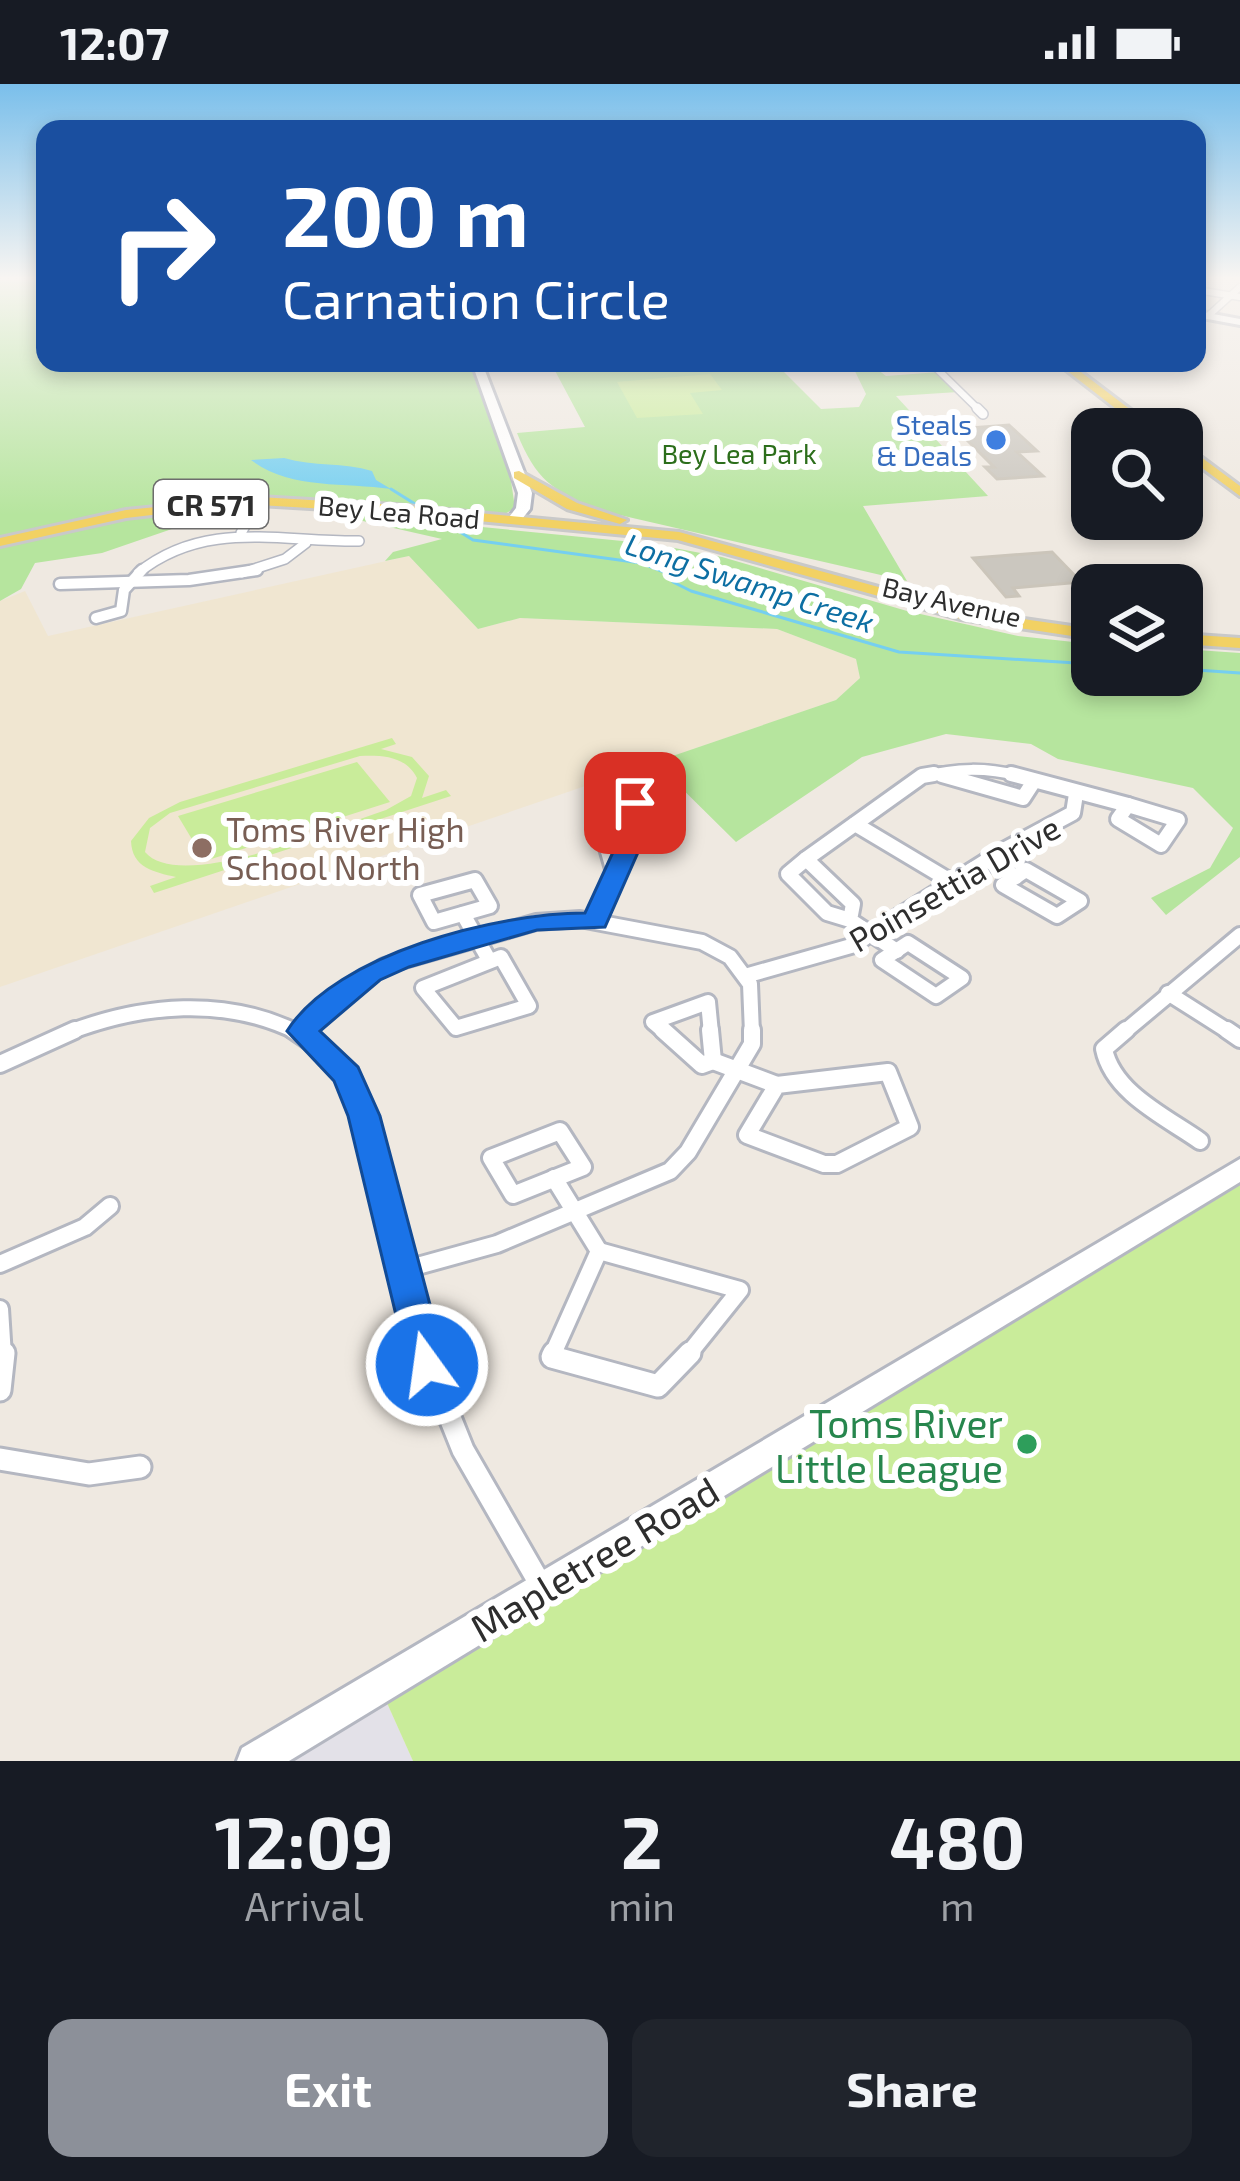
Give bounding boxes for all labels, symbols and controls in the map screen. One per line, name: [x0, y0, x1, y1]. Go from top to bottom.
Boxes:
text: 12:07: [60, 15, 169, 69]
text: 200 m: [282, 163, 529, 264]
icon: right: [84, 168, 240, 324]
text: Carnation Circle: [282, 265, 670, 330]
place label: Steals & Deals: [876, 408, 972, 471]
map controls: [1071, 408, 1203, 696]
button: search: [1071, 408, 1203, 540]
marker: Steals & Deals: [983, 427, 1009, 453]
park label: Bey Lea Park: [661, 437, 817, 470]
road number: CR 571: [154, 480, 268, 528]
street label: Bey Lea Road: [317, 488, 481, 535]
water label: Long Swamp Creek: [621, 525, 879, 639]
button: layers: [1071, 564, 1203, 696]
street label: Bay Avenue: [879, 570, 1024, 633]
pin: [584, 752, 686, 854]
icon: arrive: [602, 770, 668, 836]
street label: Poinsettia Drive: [841, 806, 1067, 960]
place label: Toms River High School North: [226, 809, 465, 887]
marker: Toms River High School North: [189, 835, 215, 861]
position arrow: [364, 1302, 490, 1428]
place label: Toms River Little League: [775, 1399, 1003, 1491]
marker: Toms River Little League: [1014, 1431, 1040, 1457]
street label: Mapletree Road: [461, 1465, 727, 1651]
text: 12:09: [214, 1797, 394, 1883]
text: 2: [621, 1797, 663, 1883]
text: 480: [889, 1797, 1025, 1883]
text: Arrival: [245, 1882, 364, 1929]
text: min: [608, 1882, 675, 1929]
text: m: [940, 1882, 974, 1929]
button: Exit: [48, 2019, 608, 2157]
button: Share: [632, 2019, 1192, 2157]

